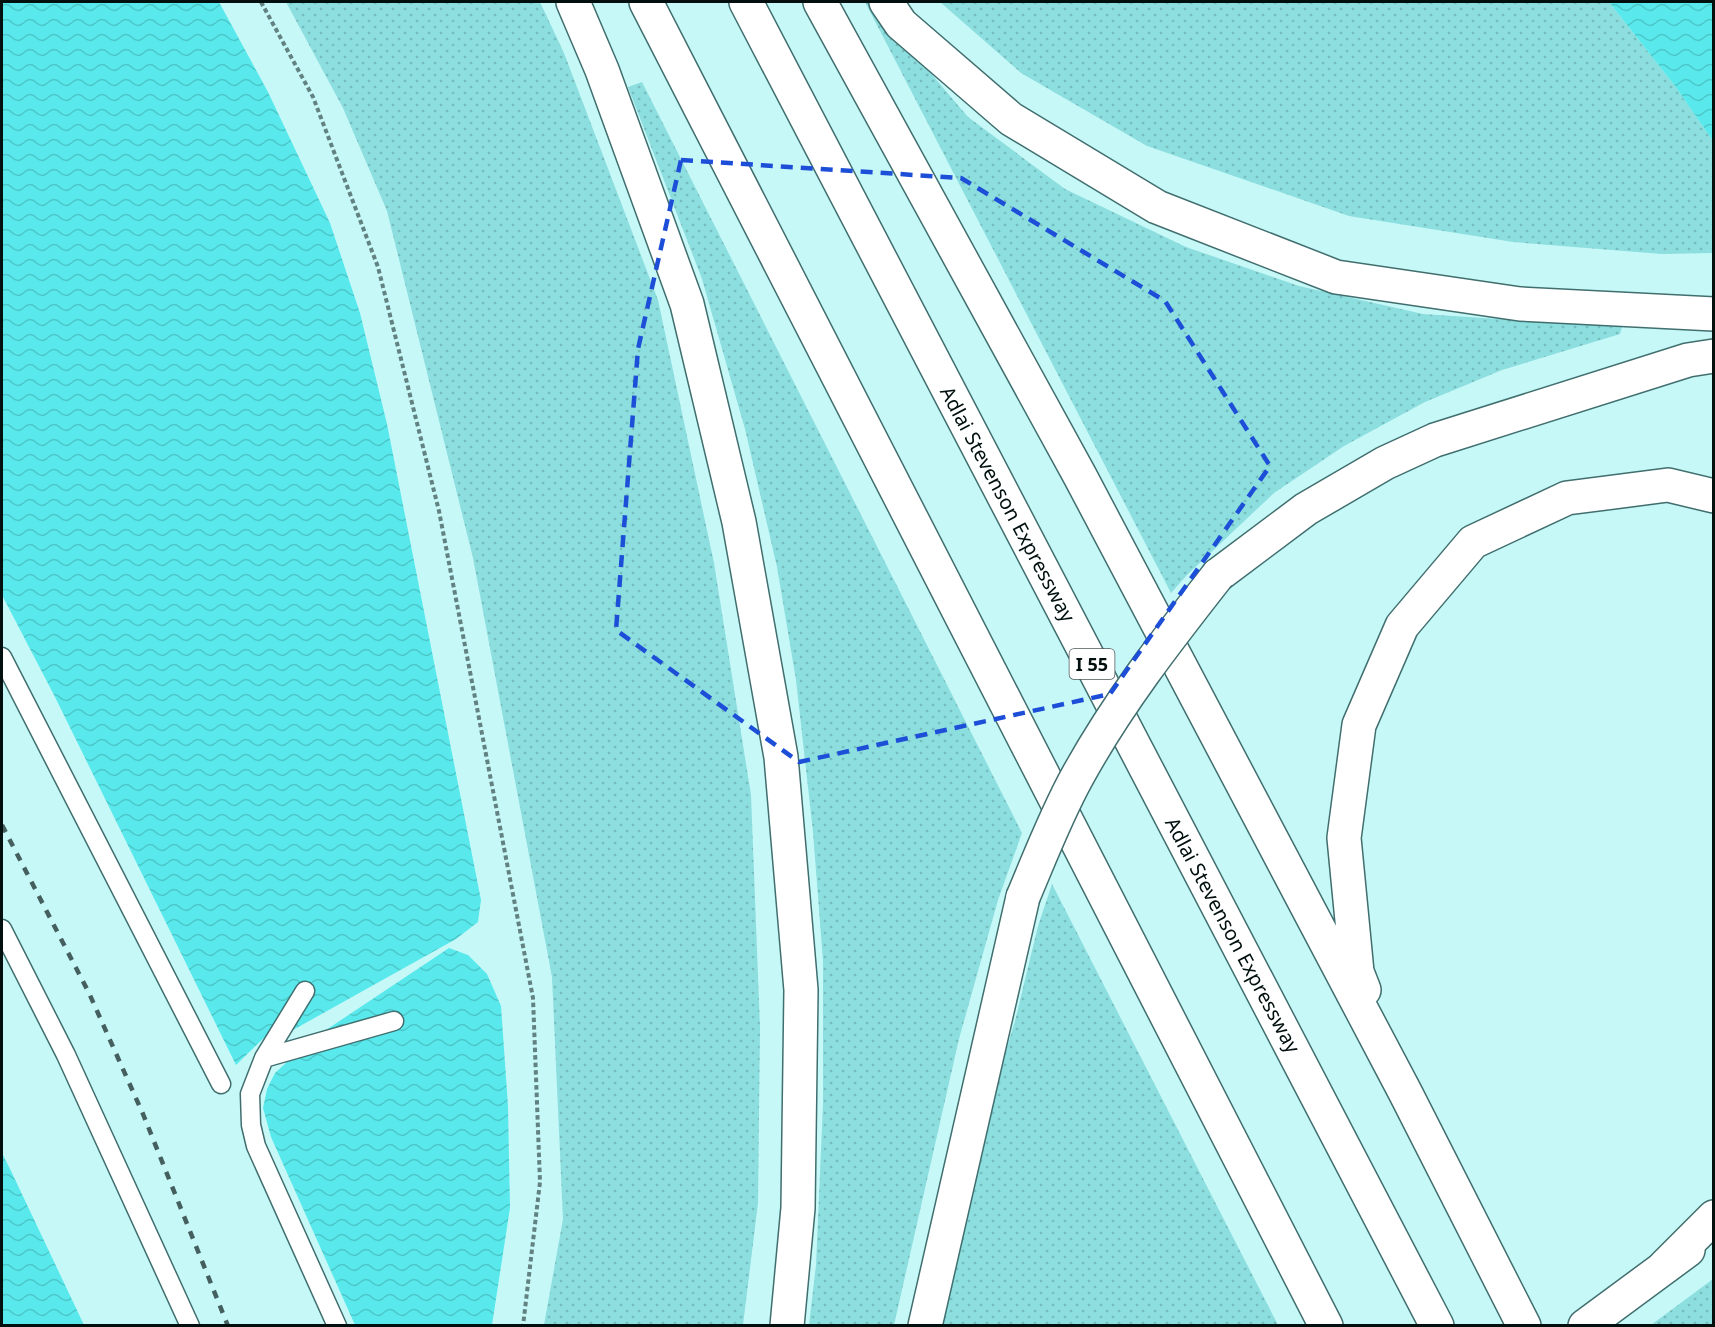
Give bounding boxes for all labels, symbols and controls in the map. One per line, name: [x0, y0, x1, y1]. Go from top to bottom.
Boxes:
street label: Adlai Stevenson Expressway: [934, 381, 1082, 627]
road number: I 55: [1070, 649, 1114, 679]
street label: Adlai Stevenson Expressway: [1159, 812, 1307, 1058]

